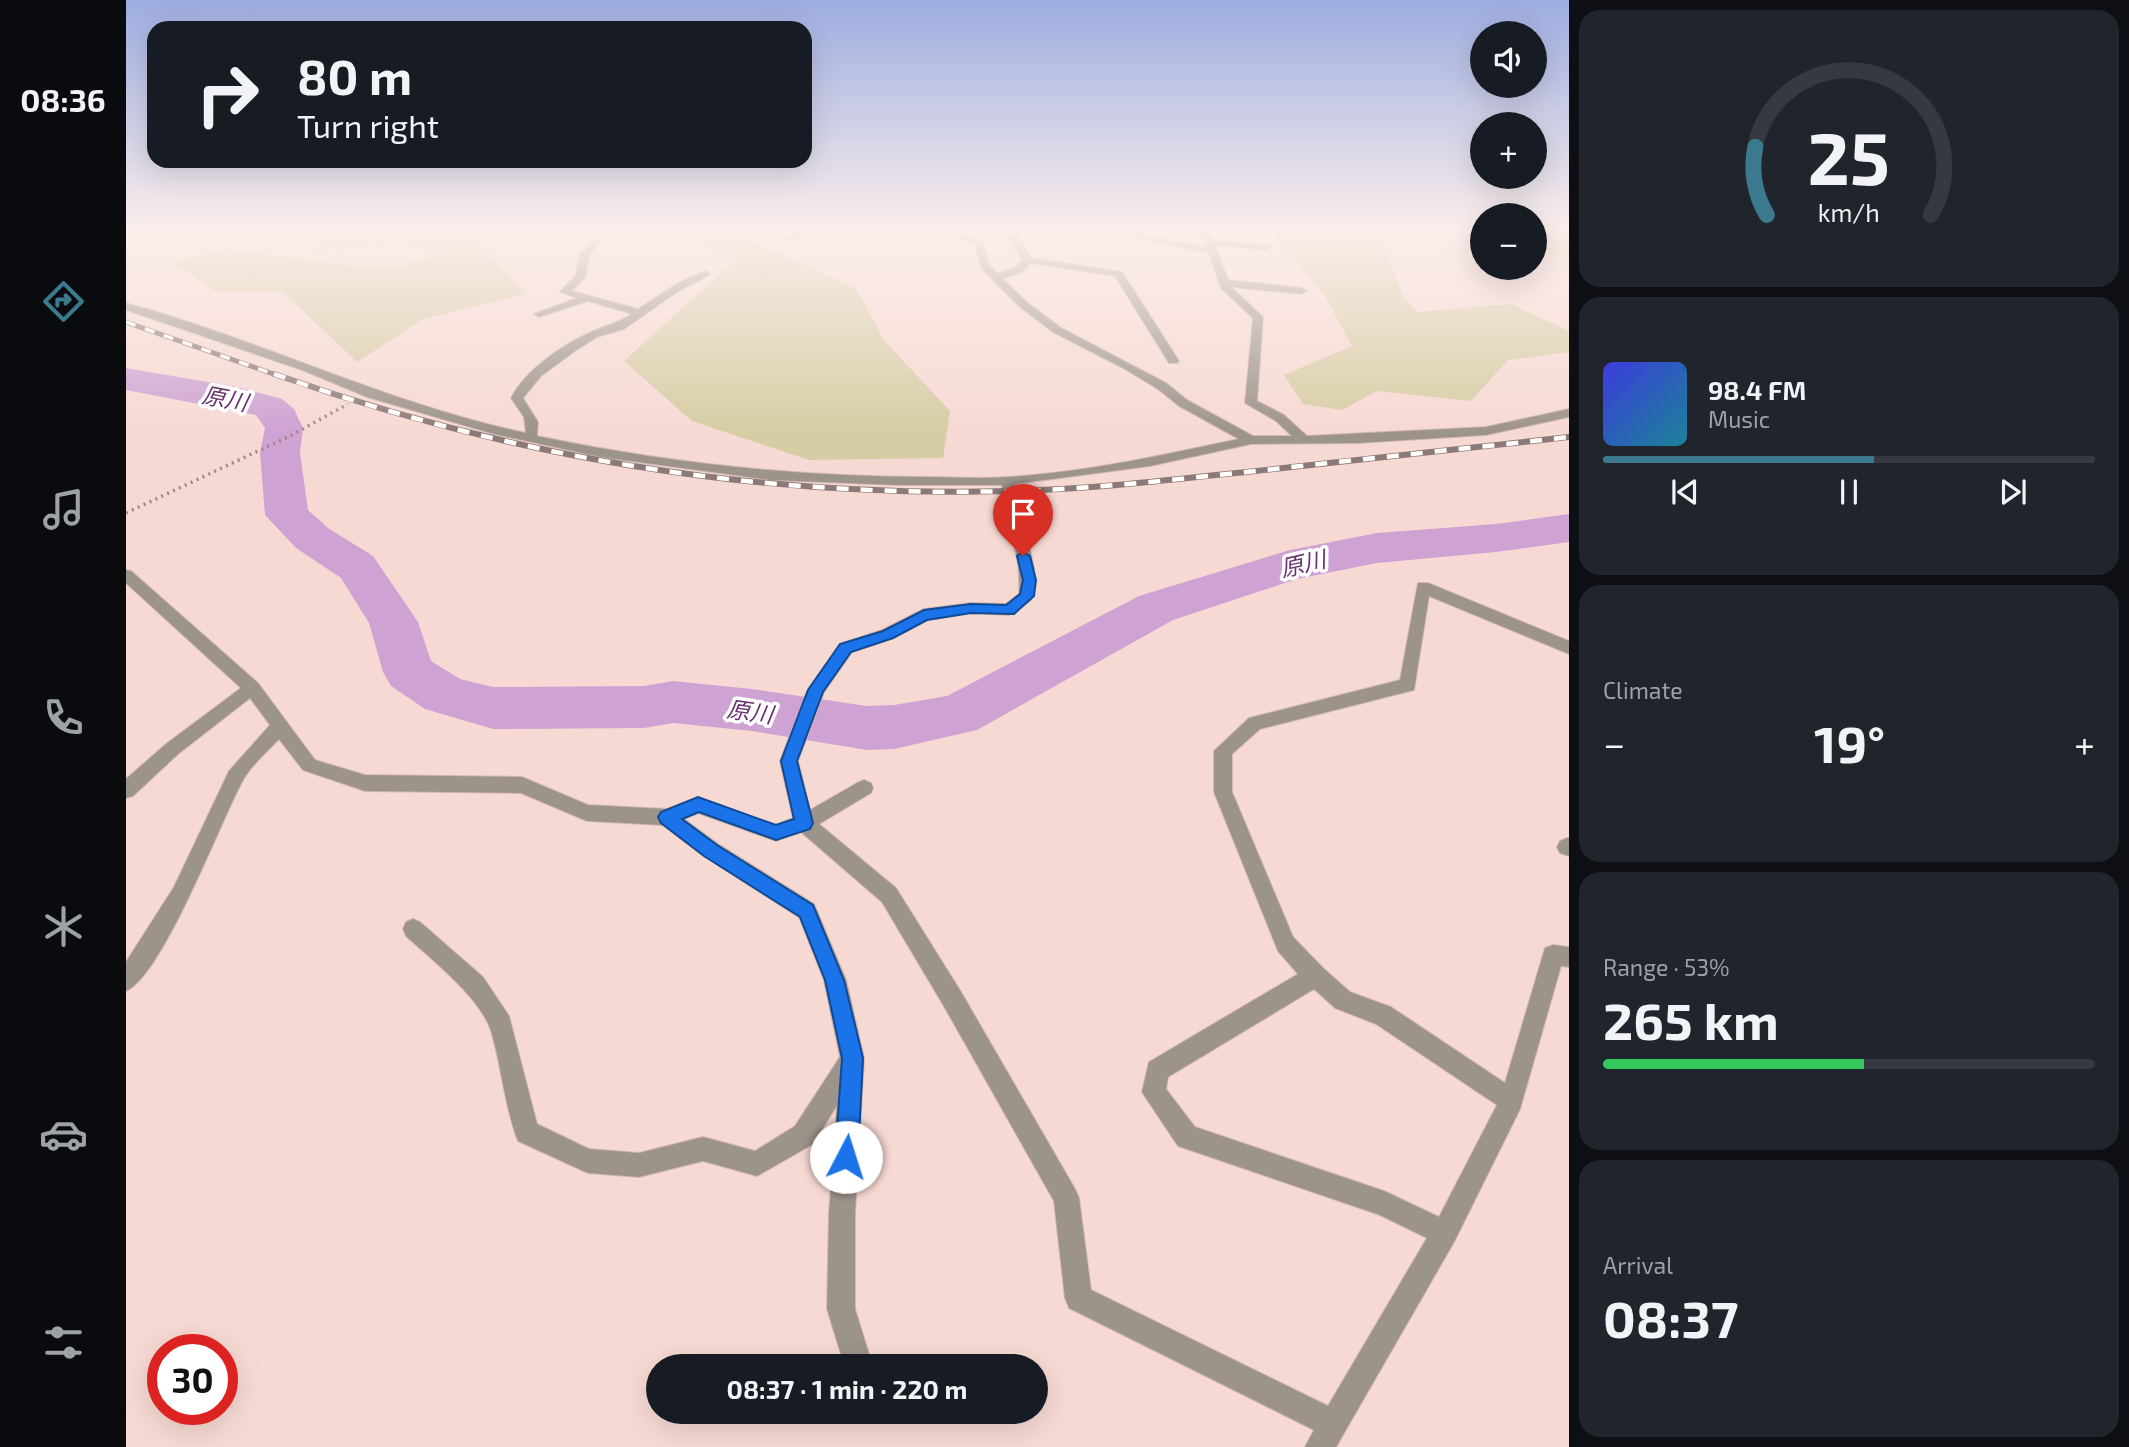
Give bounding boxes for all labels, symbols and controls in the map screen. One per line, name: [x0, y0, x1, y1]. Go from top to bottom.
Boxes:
map controls: [1470, 21, 1547, 280]
button: sound: [1470, 21, 1547, 98]
text: 80 m: [297, 46, 412, 105]
icon: right: [182, 49, 273, 140]
text: 08:36: [20, 80, 106, 118]
text: Turn right: [297, 106, 439, 144]
button: +: [1470, 112, 1547, 189]
text: 25: [1808, 112, 1890, 200]
text: km/h: [1818, 197, 1880, 227]
button: −: [1470, 203, 1547, 280]
icon: directions: [39, 277, 88, 326]
text: 98.4 FM: [1708, 374, 1806, 405]
water label: 原川: [200, 380, 253, 417]
text: Music: [1708, 405, 1770, 433]
icon: previous: [1666, 473, 1704, 511]
icon: pause: [1830, 473, 1868, 511]
icon: next: [1994, 473, 2032, 511]
pin: [993, 484, 1053, 556]
icon: music: [39, 485, 88, 534]
icon: arrive: [1004, 495, 1042, 533]
water label: 原川: [1277, 544, 1331, 582]
text: Climate: [1603, 676, 1683, 704]
icon: phone: [39, 693, 88, 742]
water label: 原川: [725, 694, 778, 728]
text: 19°: [1814, 711, 1885, 773]
text: −: [1603, 720, 1625, 766]
text: +: [2074, 720, 2095, 766]
icon: climate: [39, 902, 88, 951]
text: Range · 53%: [1603, 953, 1730, 981]
text: 265 km: [1603, 988, 1779, 1050]
icon: car: [39, 1110, 88, 1159]
position arrow: [809, 1120, 883, 1194]
text: Arrival: [1603, 1251, 1673, 1279]
text: 08:37: [1603, 1286, 1739, 1348]
icon: filters: [39, 1318, 88, 1367]
speed limit sign: 30: [147, 1334, 238, 1425]
text: 08:37 · 1 min · 220 m: [727, 1373, 967, 1404]

